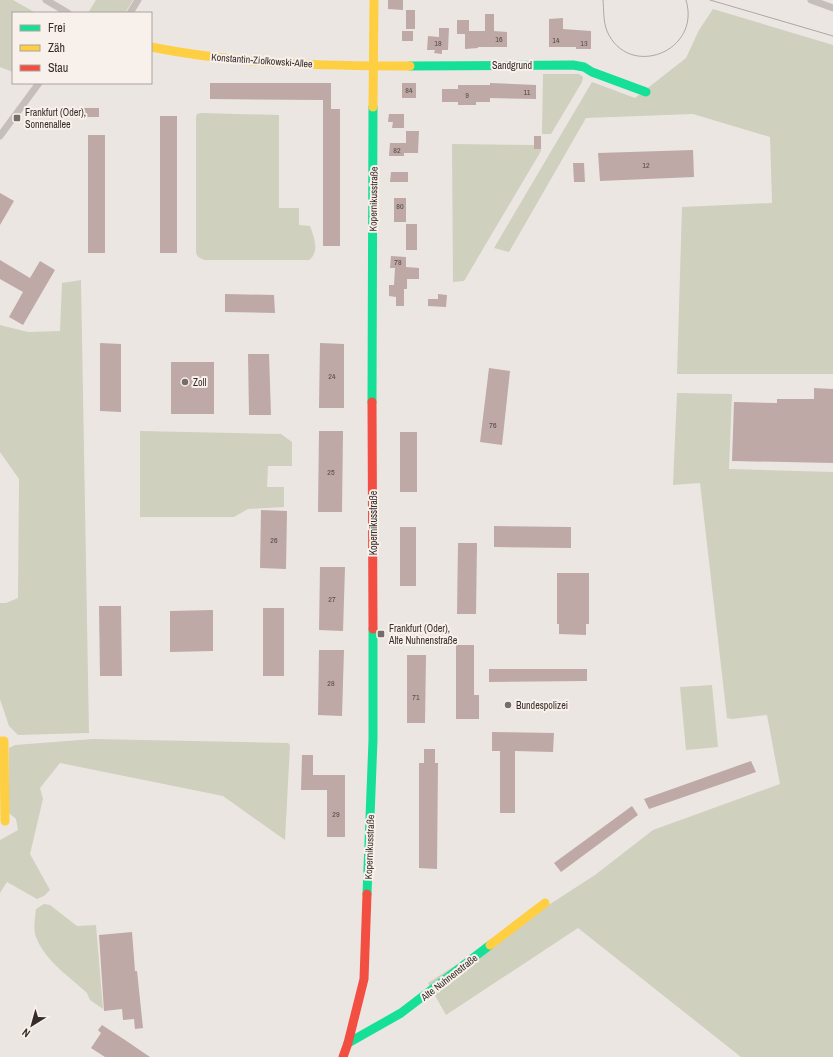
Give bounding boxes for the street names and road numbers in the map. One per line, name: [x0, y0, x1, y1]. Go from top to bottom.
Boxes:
street label: Konstantin-Ziolkowski-Allee: [211, 50, 314, 71]
street label: Sandgrund: [492, 59, 532, 72]
street label: Kopernikusstraße: [366, 166, 381, 231]
street label: Kopernikusstraße: [367, 490, 380, 555]
street label: Kopernikusstraße: [362, 814, 377, 880]
street label: Alte Nuhnenstraße: [418, 951, 481, 1004]

